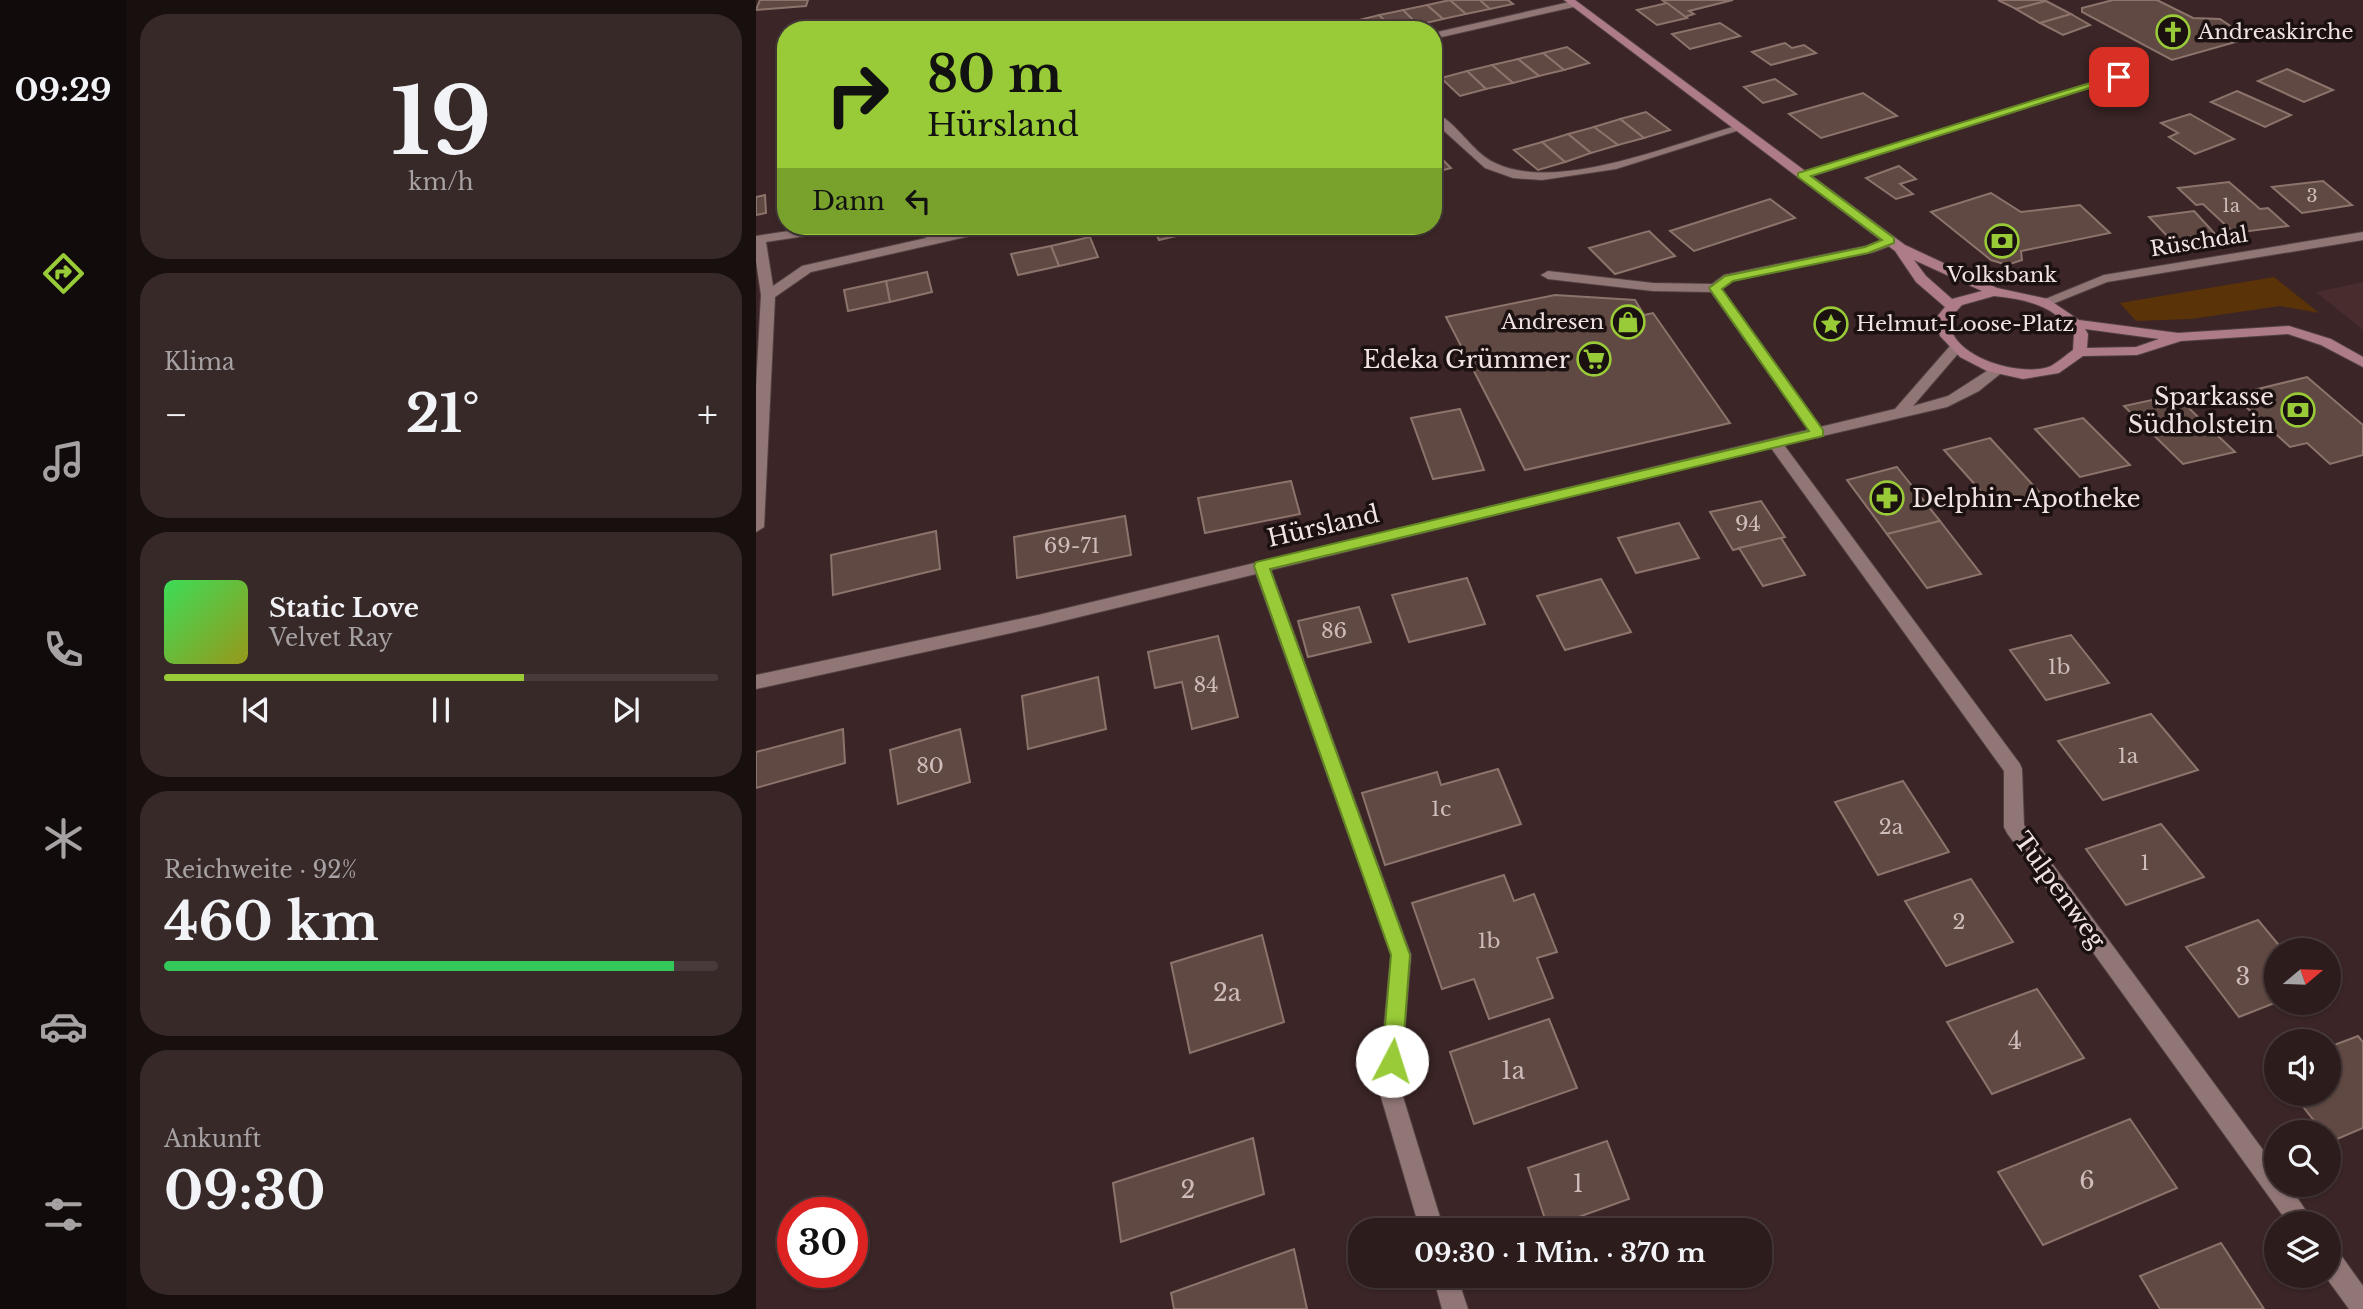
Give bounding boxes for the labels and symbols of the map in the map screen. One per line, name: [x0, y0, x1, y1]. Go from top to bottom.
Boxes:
church icon: Andreaskirche: [2154, 13, 2192, 51]
place label: Andreaskirche: [2197, 19, 2353, 45]
pin: [2089, 47, 2149, 107]
house number: 3: [2306, 185, 2318, 207]
house number: 1a: [2222, 195, 2240, 217]
street label: Rüschdal: [2148, 221, 2250, 263]
bank icon: Volksbank: [1983, 222, 2021, 260]
place label: Volksbank: [1946, 262, 2057, 288]
shop icon: Andresen: [1609, 303, 1647, 341]
place icon: Helmut-Loose-Platz: [1812, 305, 1850, 343]
place label: Andresen: [1500, 309, 1604, 335]
place label: Helmut-Loose-Platz: [1856, 311, 2074, 337]
supermarket icon: Edeka Grümmer: [1575, 340, 1613, 378]
place label: Edeka Grümmer: [1363, 345, 1571, 374]
place label: Sparkasse Südholstein: [2128, 382, 2274, 439]
bank icon: Sparkasse Südholstein: [2279, 391, 2317, 429]
pharmacy icon: Delphin-Apotheke: [1868, 479, 1906, 517]
place label: Delphin-Apotheke: [1912, 484, 2140, 513]
street label: Hürsland: [1264, 499, 1382, 553]
house number: 94: [1735, 511, 1761, 537]
house number: 69-71: [1044, 533, 1100, 559]
house number: 86: [1321, 618, 1347, 644]
house number: 1b: [2047, 654, 2071, 680]
house number: 84: [1193, 672, 1219, 698]
house number: 1a: [2118, 743, 2139, 769]
house number: 80: [916, 753, 944, 779]
house number: 1c: [1431, 796, 1451, 822]
house number: 2a: [1879, 814, 1904, 840]
street label: Tulpenweg: [2008, 826, 2112, 954]
house number: 1: [2140, 850, 2150, 876]
house number: 2: [1953, 909, 1965, 935]
house number: 1b: [1477, 928, 1501, 954]
north arrow: [2264, 938, 2342, 1015]
house number: 3: [2236, 962, 2250, 991]
house number: 2a: [1213, 978, 1242, 1007]
position arrow: [1355, 1024, 1429, 1098]
house number: 4: [2008, 1026, 2022, 1055]
house number: 1a: [1501, 1056, 1526, 1085]
house number: 6: [2079, 1166, 2095, 1195]
house number: 1: [1573, 1169, 1583, 1198]
house number: 2: [1181, 1175, 1195, 1204]
speed limit sign: 30: [777, 1197, 868, 1288]

